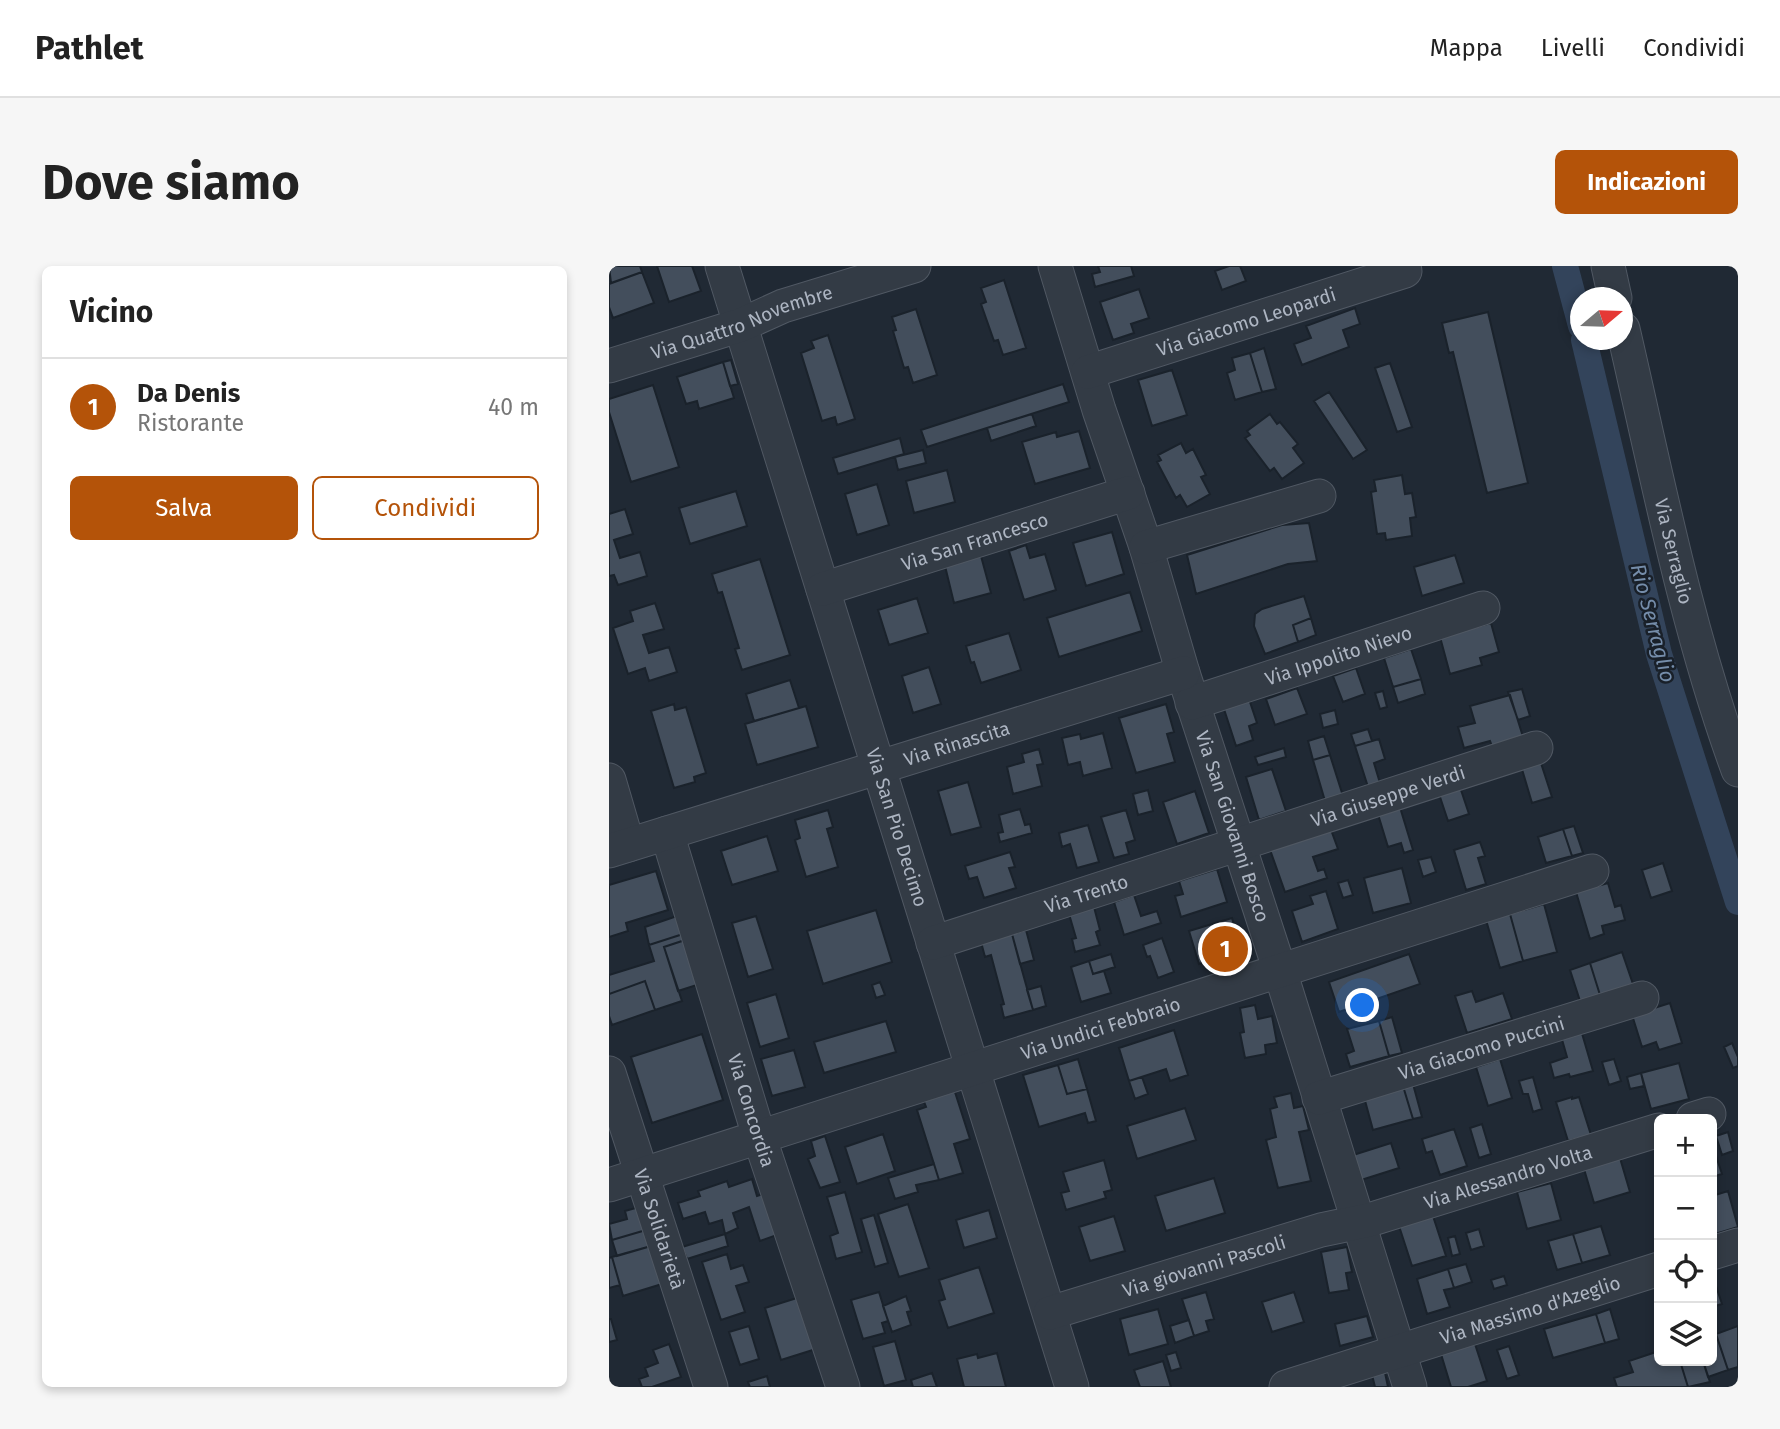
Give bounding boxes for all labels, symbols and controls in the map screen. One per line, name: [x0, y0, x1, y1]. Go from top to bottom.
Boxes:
text: Pathlet: [35, 28, 144, 68]
text: Mappa: [1430, 34, 1503, 62]
text: Livelli: [1541, 34, 1605, 62]
text: Condividi: [1643, 34, 1745, 62]
button: Indicazioni: [1555, 150, 1738, 214]
text: Dove siamo: [42, 153, 300, 212]
street label: Via Quattro Novembre: [648, 281, 835, 364]
street label: Via Giacomo Leopardi: [1154, 283, 1339, 361]
north arrow: [1570, 287, 1633, 350]
text: Vicino: [70, 294, 153, 330]
text: Da Denis: [137, 378, 240, 409]
text: 1: [88, 393, 98, 421]
text: 40 m: [488, 393, 539, 421]
text: Ristorante: [137, 409, 244, 437]
button: Salva: [70, 476, 298, 540]
button: Condividi: [312, 476, 539, 540]
street label: Via Serraglio: [1650, 496, 1698, 607]
street label: Via San Francesco: [898, 508, 1051, 576]
water label: Rio Serraglio: [1625, 561, 1681, 685]
street label: Via Ippolito Nievo: [1262, 621, 1415, 690]
street label: Via Rinascita: [901, 716, 1013, 771]
street label: Via San Giovanni Bosco: [1191, 728, 1274, 925]
street label: Via San Pio Decimo: [861, 745, 932, 910]
street label: Via Giuseppe Verdi: [1308, 761, 1468, 832]
street label: Via Trento: [1042, 870, 1131, 918]
pin: 1: [1202, 923, 1248, 975]
your location: [1345, 988, 1379, 1022]
street label: Via Undici Febbraio: [1018, 992, 1183, 1065]
street label: Via Giacomo Puccini: [1396, 1012, 1567, 1085]
street label: Via Concordia: [723, 1051, 780, 1170]
map controls: [1654, 1114, 1717, 1366]
button: +: [1654, 1114, 1717, 1177]
street label: Via Alessandro Volta: [1421, 1140, 1595, 1214]
street label: Via Solidarietà: [629, 1166, 690, 1292]
button: −: [1654, 1177, 1717, 1240]
street label: Via giovanni Pascoli: [1120, 1231, 1288, 1302]
button: locate: [1654, 1240, 1717, 1303]
street label: Via Massimo d'Azeglio: [1437, 1271, 1623, 1350]
button: layers: [1654, 1303, 1717, 1366]

